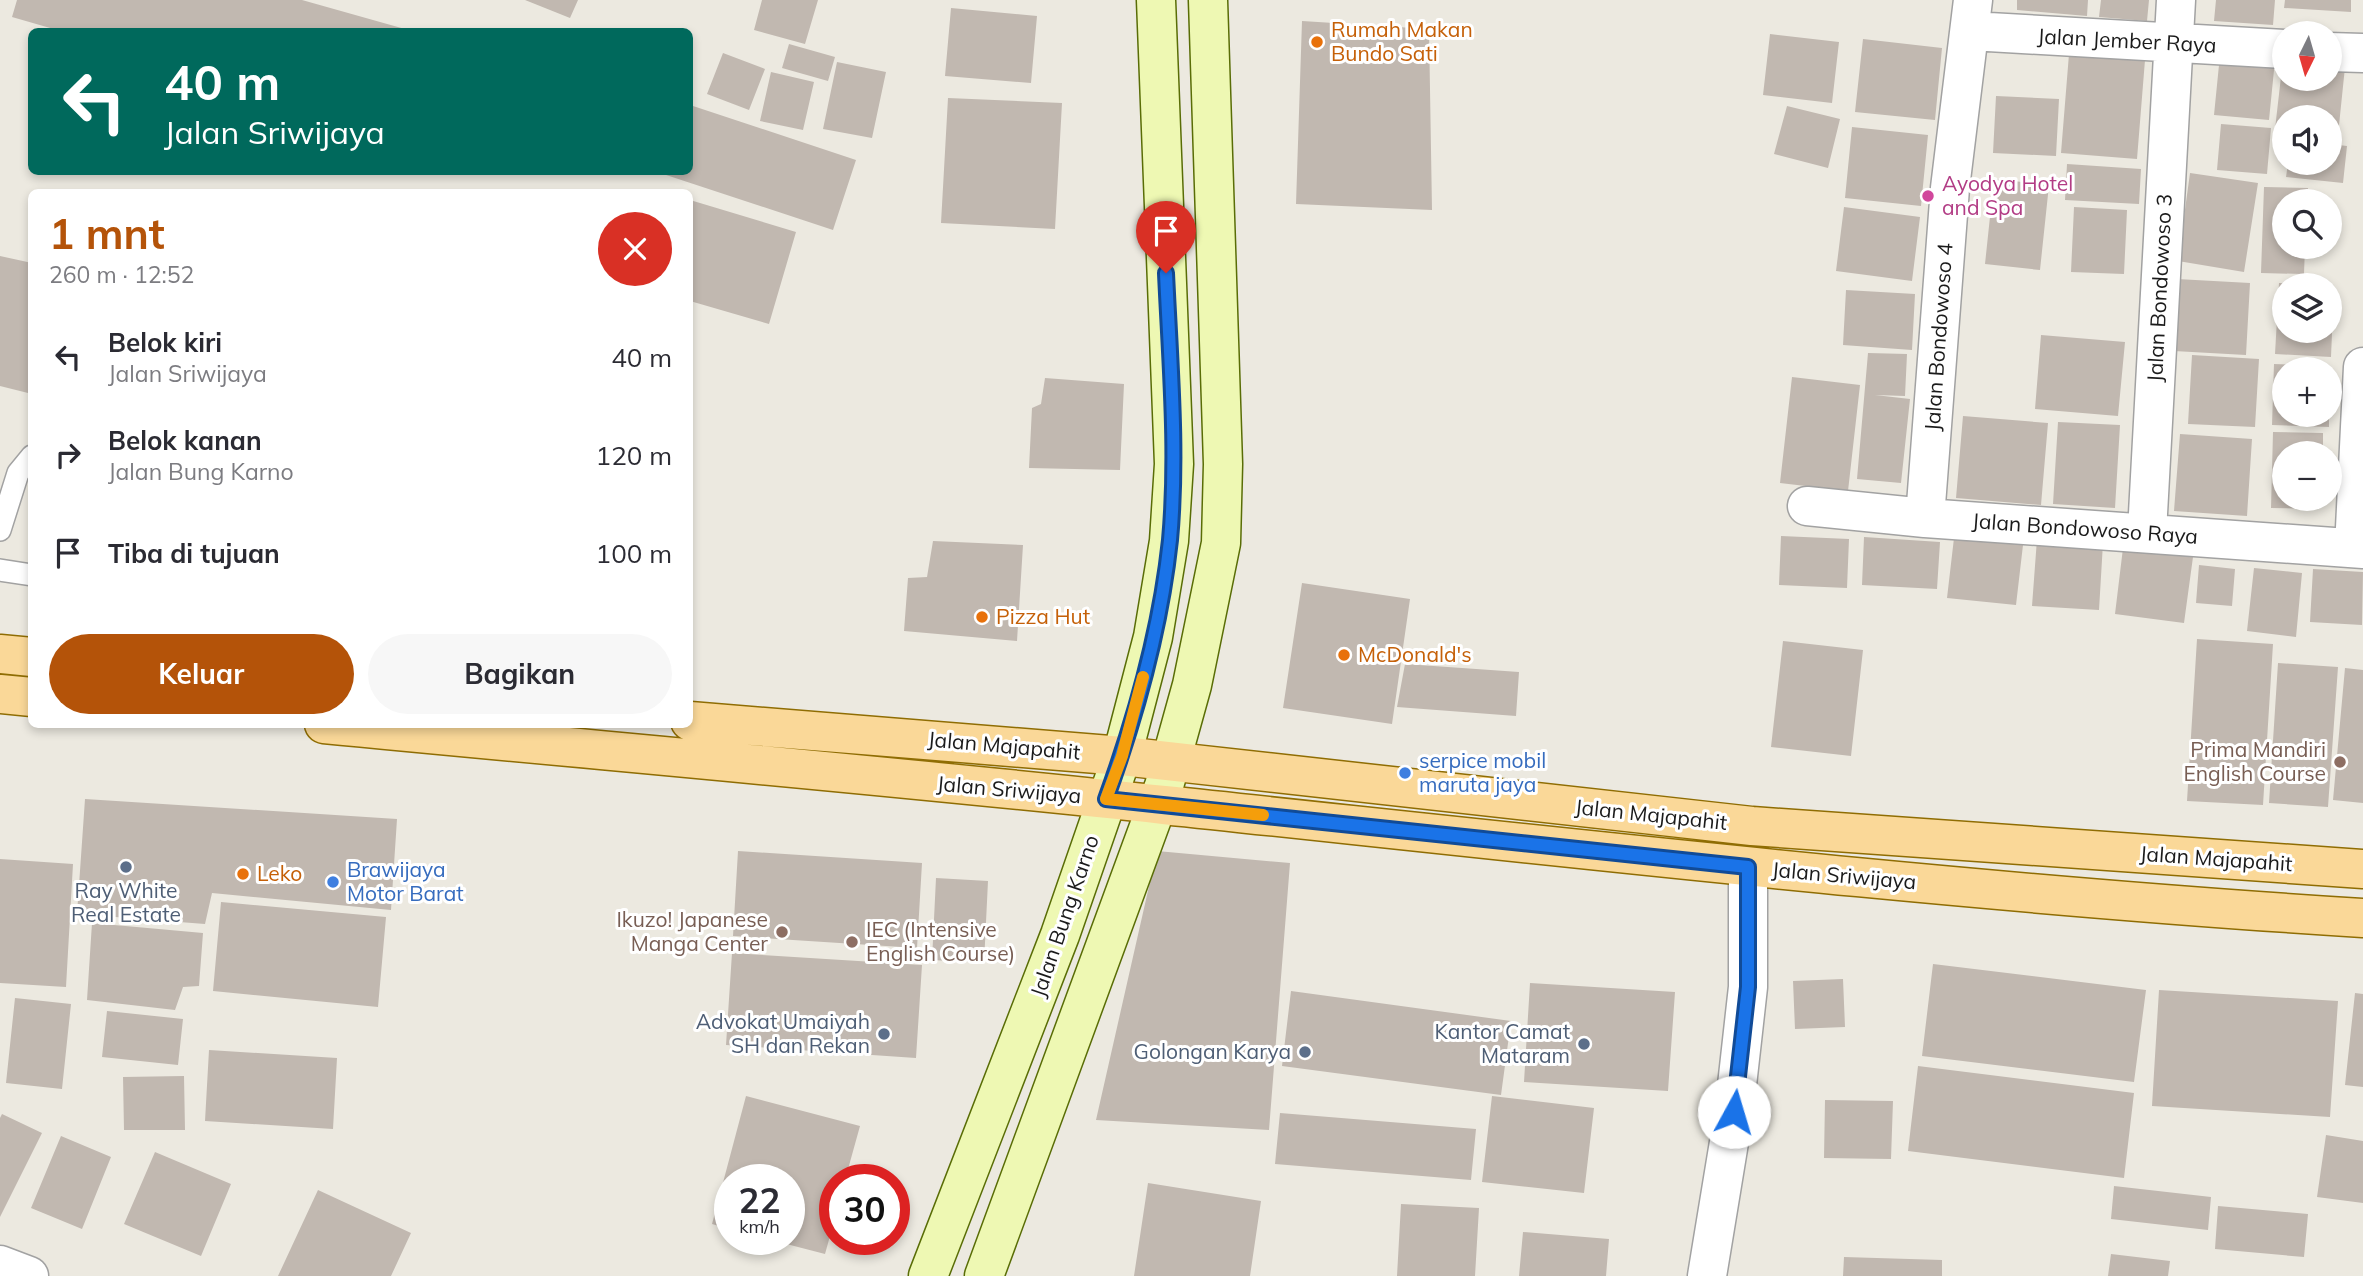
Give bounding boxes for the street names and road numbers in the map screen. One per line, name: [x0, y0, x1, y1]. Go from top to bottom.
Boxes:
street label: Jalan Jember Raya: [2037, 22, 2217, 58]
street label: Jalan Bondowoso 3: [2141, 193, 2177, 383]
street label: Jalan Bondowoso 4: [1918, 242, 1958, 432]
street label: Jalan Bondowoso Raya: [1971, 507, 2199, 549]
street label: Jalan Majapahit: [927, 725, 1081, 765]
street label: Jalan Sriwijaya: [936, 770, 1082, 808]
street label: Jalan Majapahit: [1574, 793, 1729, 835]
street label: Jalan Bung Karno: [1024, 831, 1104, 1000]
street label: Jalan Majapahit: [2139, 840, 2293, 876]
street label: Jalan Sriwijaya: [1771, 856, 1917, 894]

